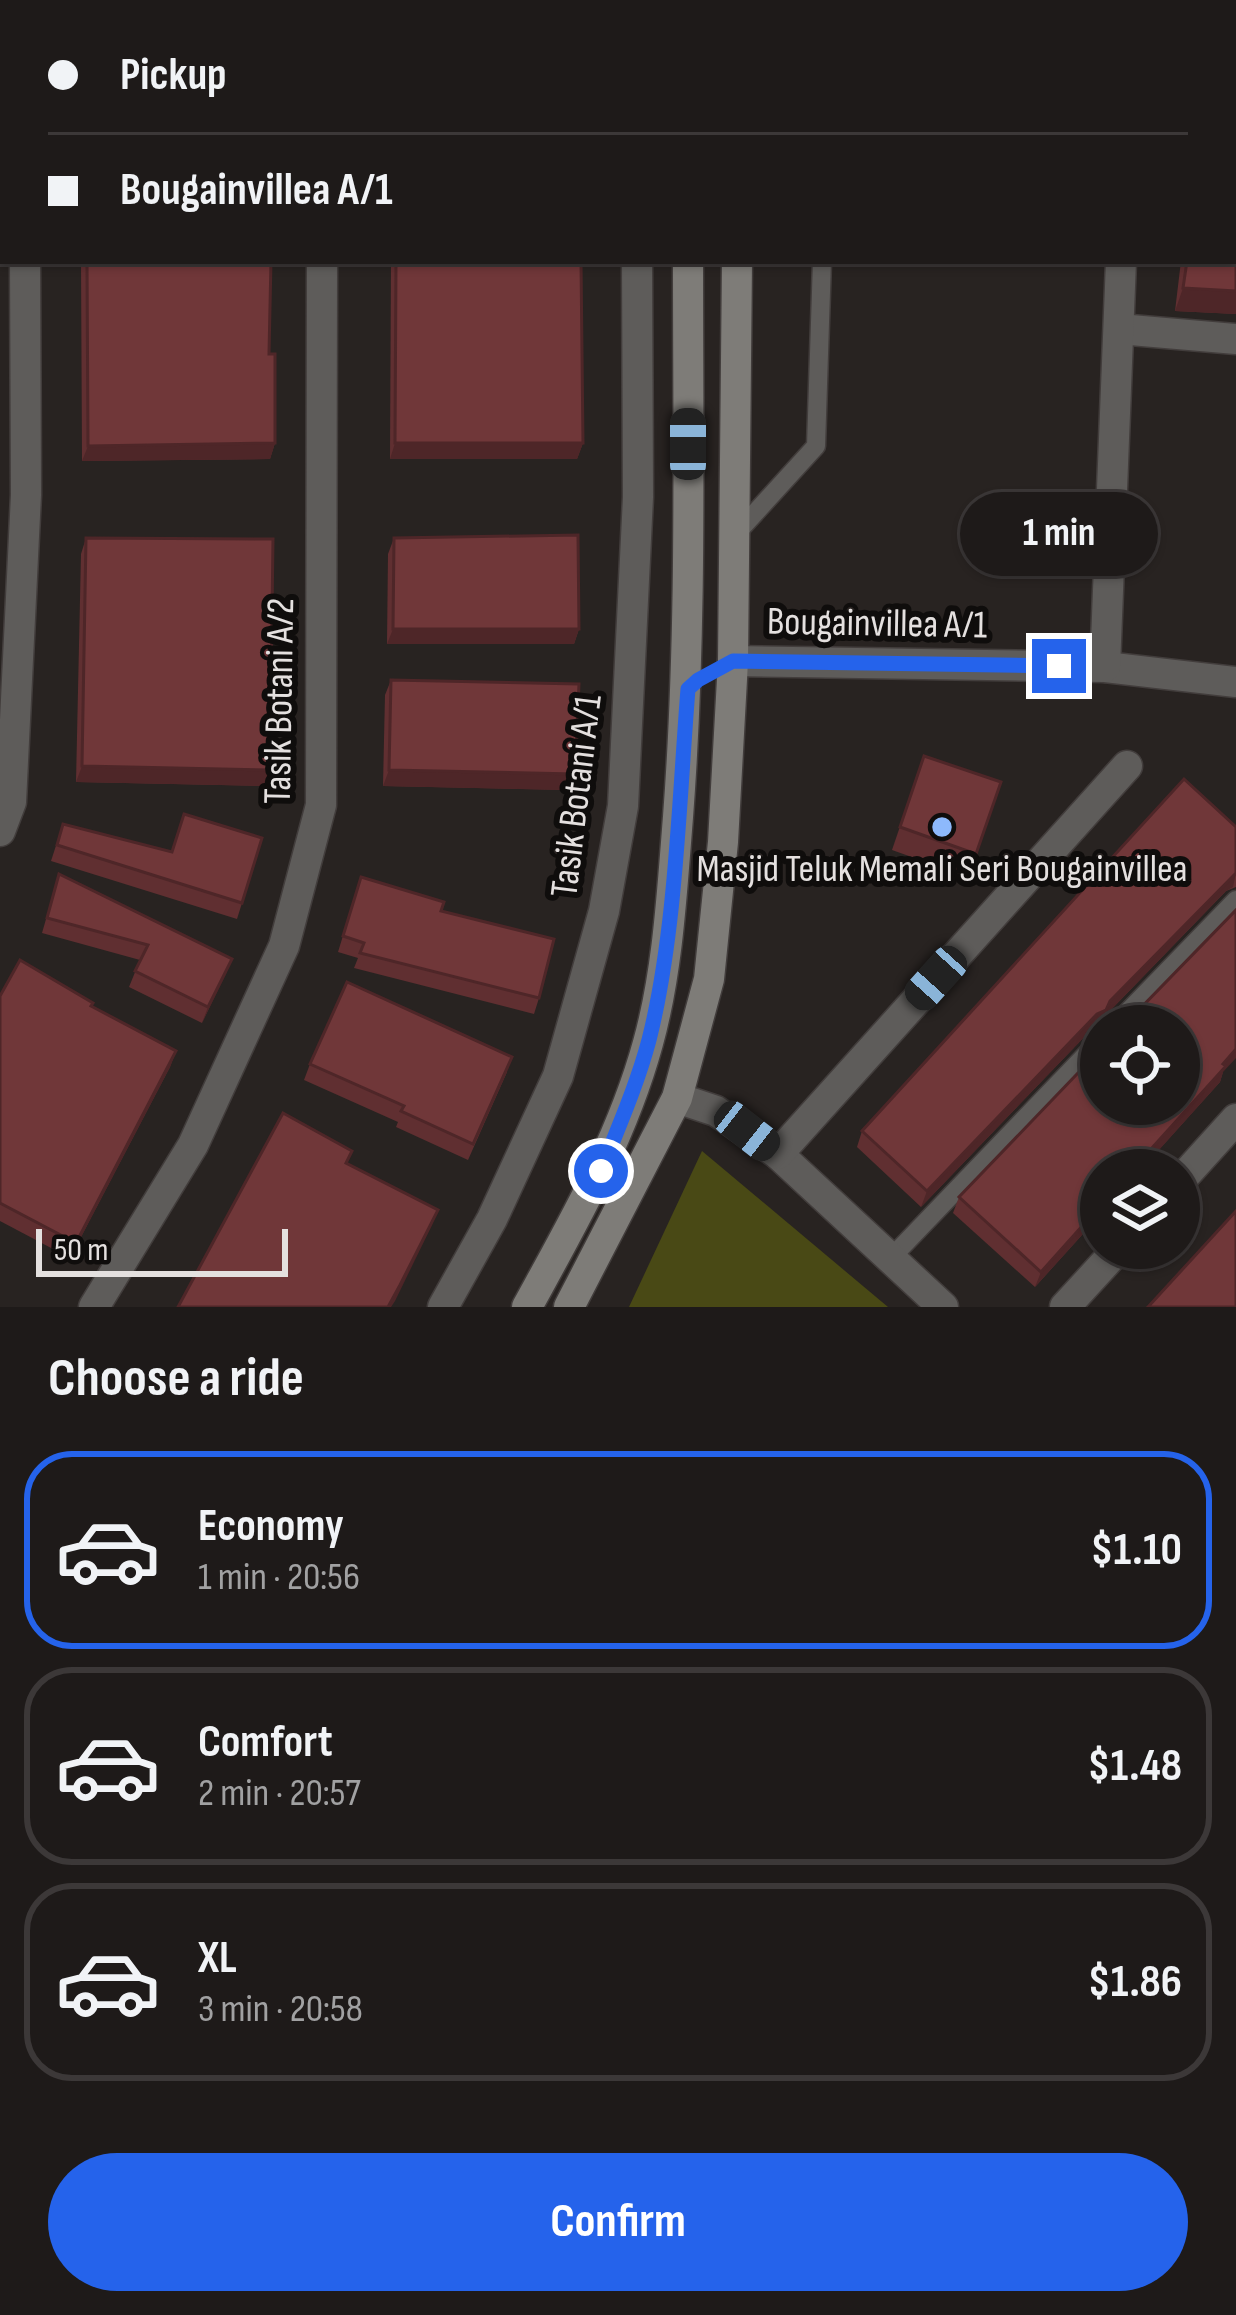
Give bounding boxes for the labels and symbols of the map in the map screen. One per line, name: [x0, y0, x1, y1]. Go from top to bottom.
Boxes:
car: [670, 408, 706, 480]
callout: 1 min: [960, 492, 1158, 576]
street label: Tasik Botani A/2: [255, 597, 305, 805]
street label: Bougainvillea A/1: [766, 599, 988, 649]
route end: [1032, 639, 1086, 693]
street label: Tasik Botani A/1: [541, 692, 613, 900]
marker: Masjid Teluk Memali Seri Bougainvillea: [929, 814, 955, 840]
place label: Masjid Teluk Memali Seri Bougainvillea: [696, 846, 1188, 893]
car: [899, 939, 973, 1017]
car: [708, 1095, 786, 1167]
route start: [574, 1144, 628, 1198]
scale bar: [36, 1223, 288, 1276]

